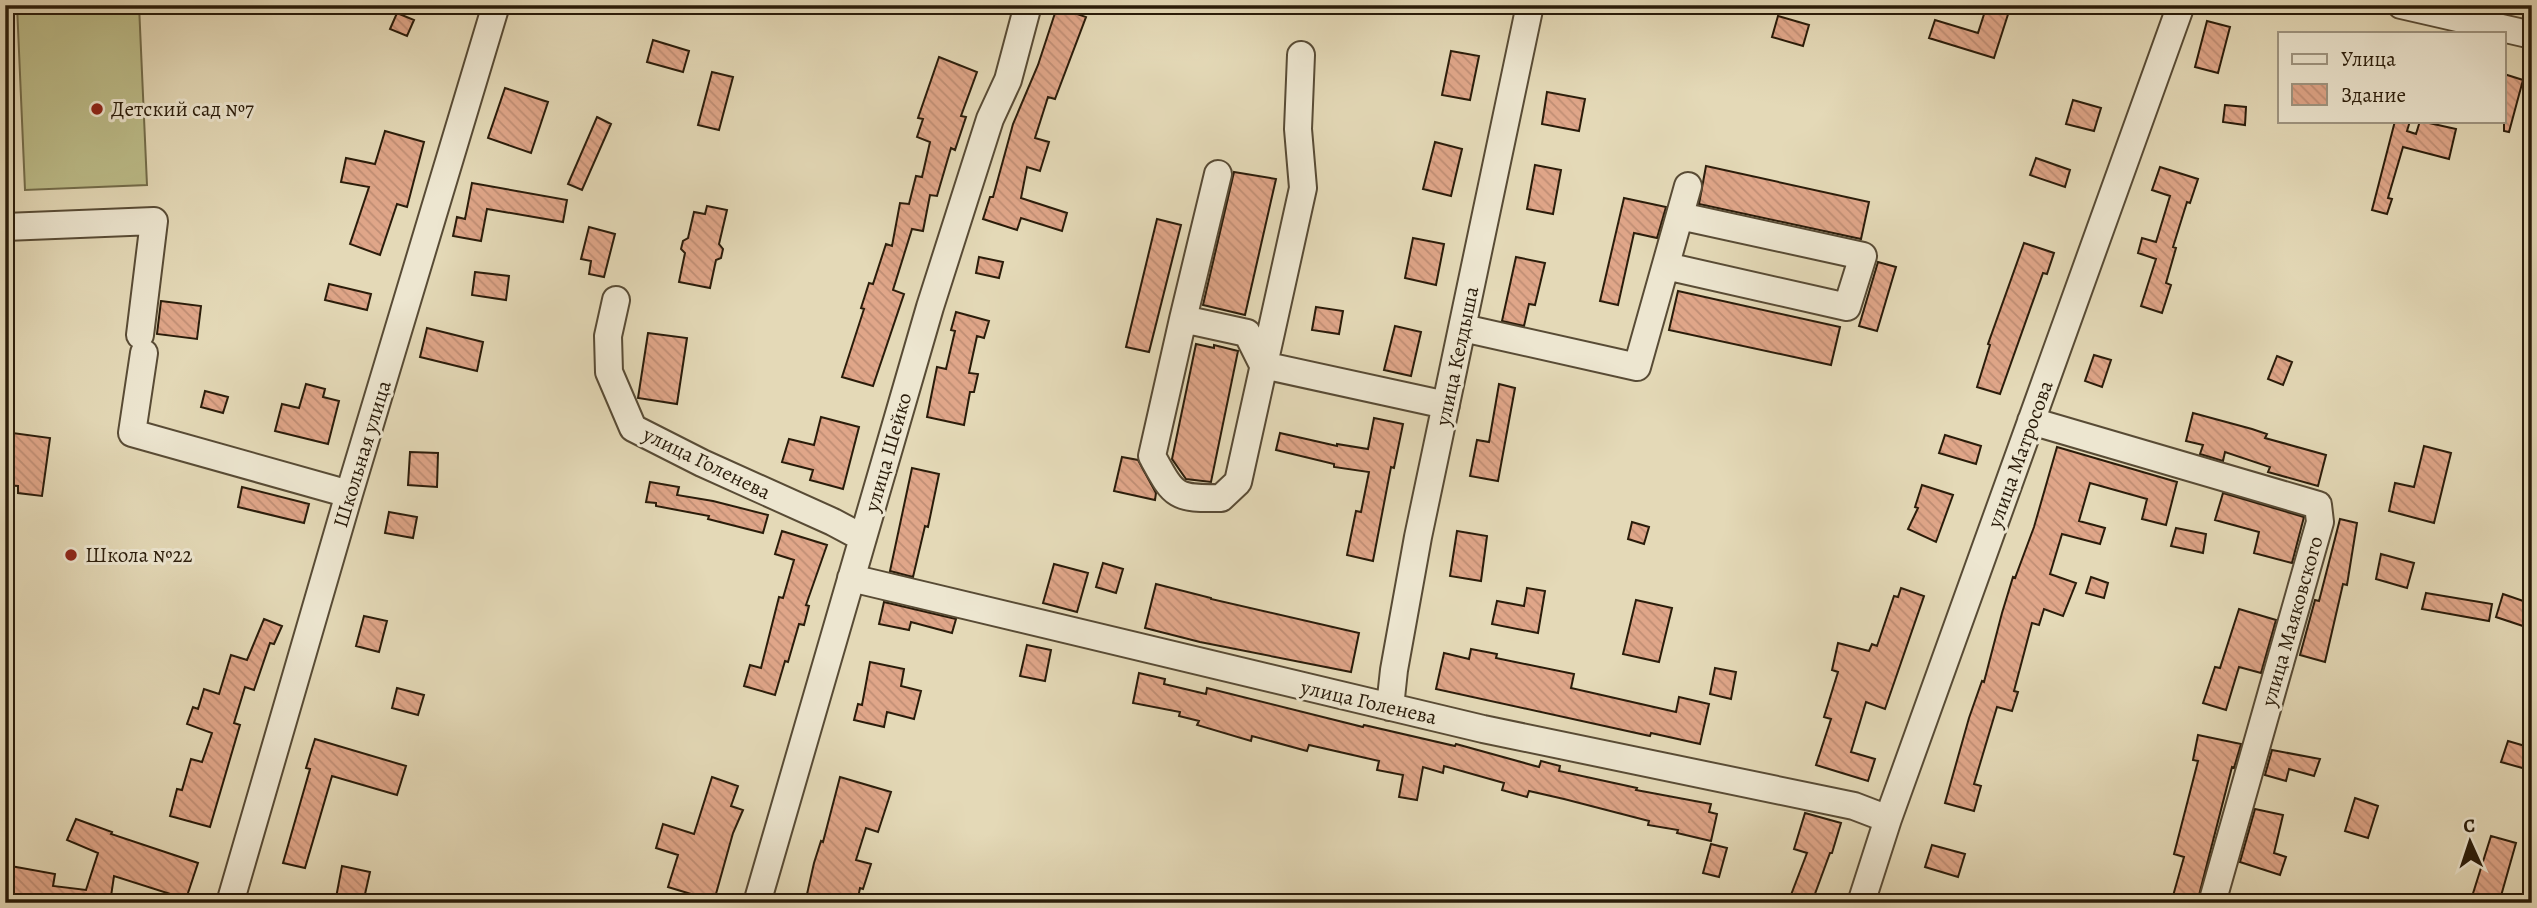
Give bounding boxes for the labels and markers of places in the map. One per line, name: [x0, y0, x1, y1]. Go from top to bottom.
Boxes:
place label: Детский сад №7: [111, 95, 254, 123]
marker: Детский сад №7: [89, 101, 105, 117]
place label: Школа №22: [85, 541, 193, 569]
marker: Школа №22: [63, 547, 79, 563]

